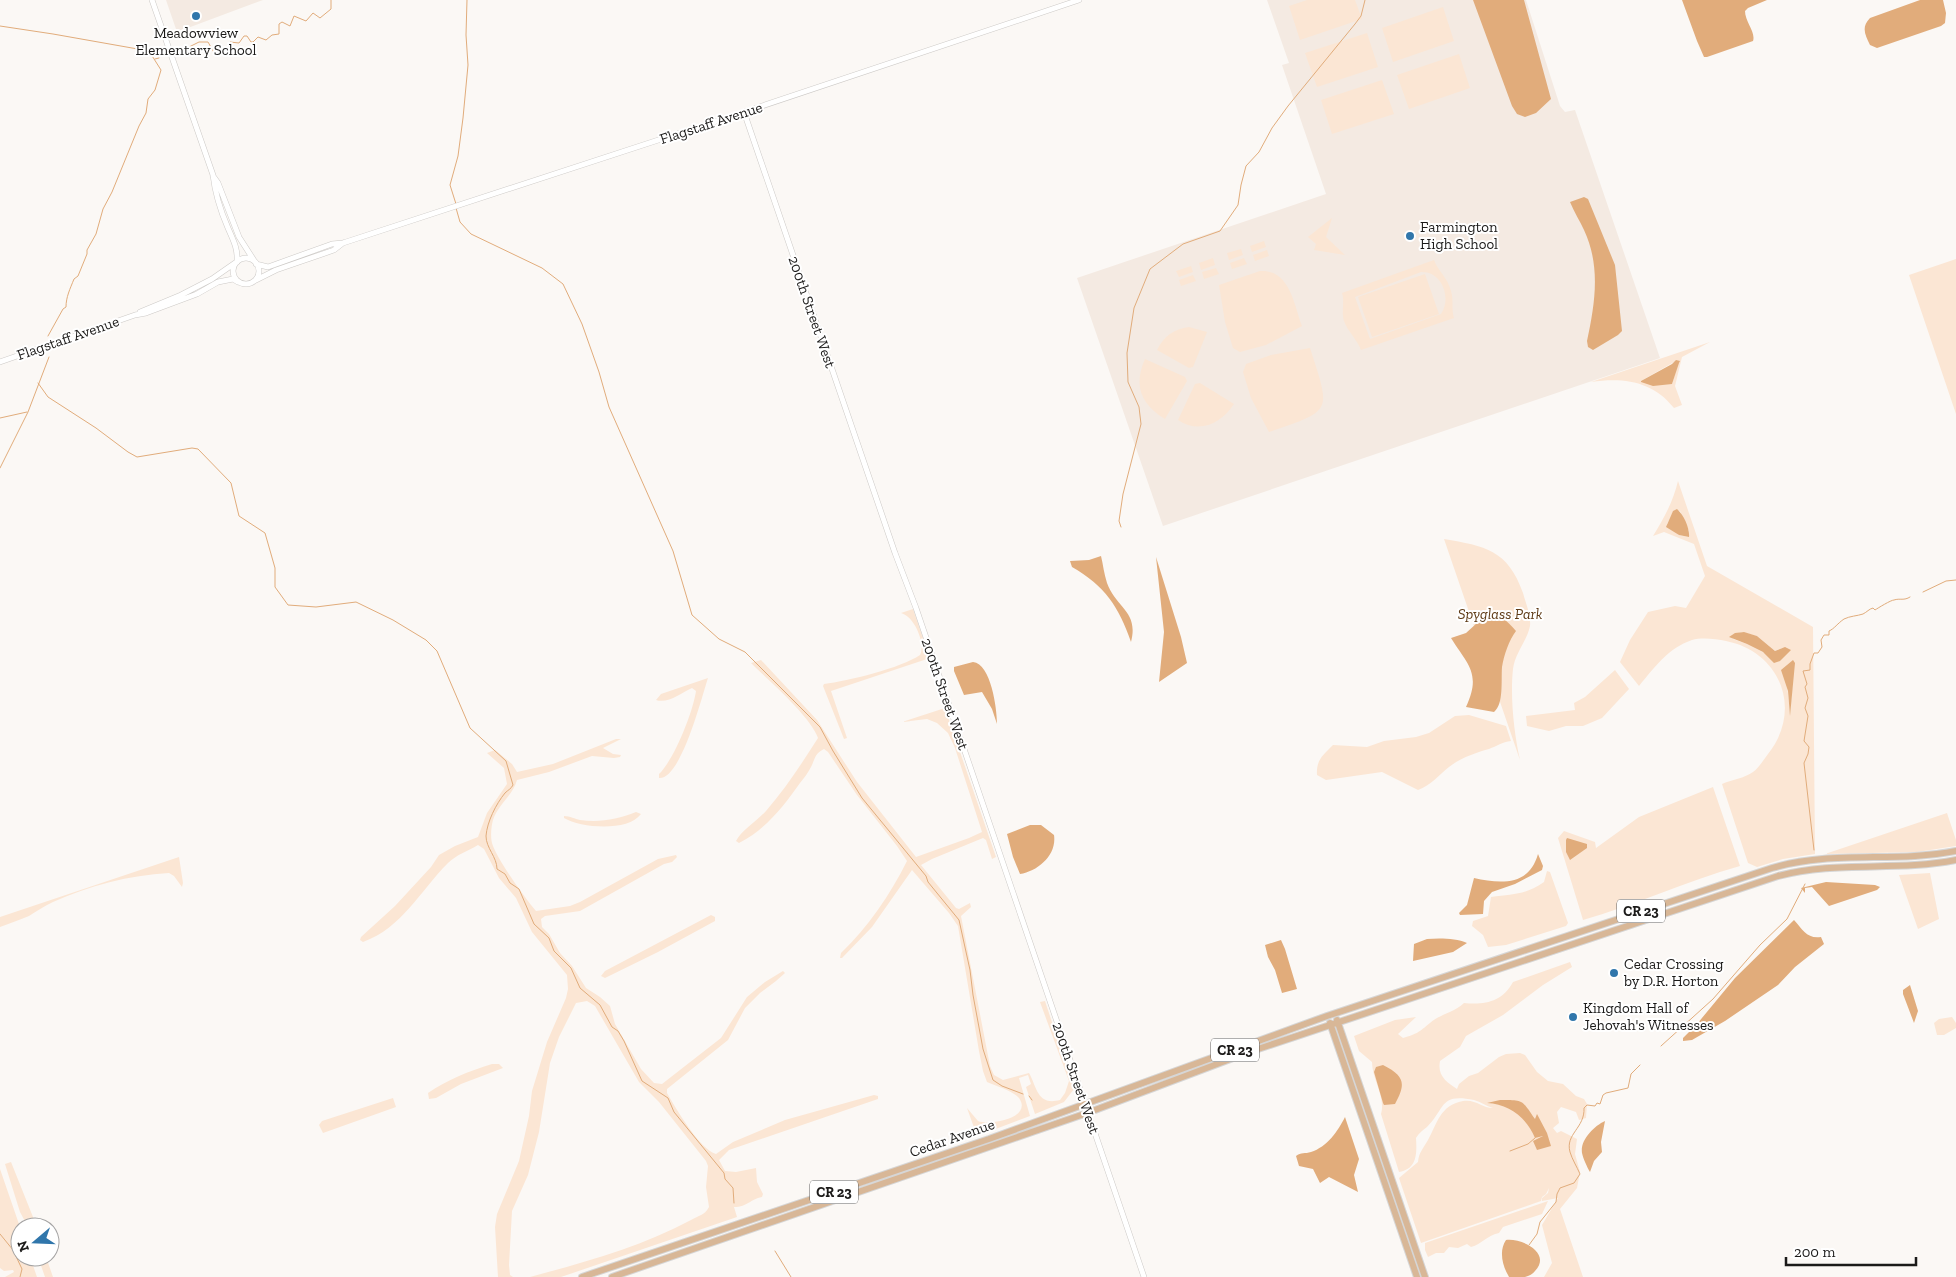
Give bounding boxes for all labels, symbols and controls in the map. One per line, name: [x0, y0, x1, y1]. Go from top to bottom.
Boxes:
marker: Meadowview Elementary School: [190, 10, 202, 22]
place label: Meadowview Elementary School: [136, 24, 256, 59]
street label: Flagstaff Avenue: [657, 98, 765, 148]
place label: Farmington High School: [1420, 218, 1498, 253]
marker: Farmington High School: [1404, 230, 1416, 242]
street label: 200th Street West: [784, 254, 840, 371]
street label: Flagstaff Avenue: [15, 312, 121, 364]
park label: Spyglass Park: [1458, 605, 1543, 623]
street label: 200th Street West: [917, 636, 973, 753]
road number: CR 23: [1617, 899, 1665, 922]
place label: Cedar Crossing by D.R. Horton: [1623, 955, 1724, 990]
marker: Cedar Crossing by D.R. Horton: [1608, 967, 1620, 979]
place label: Kingdom Hall of Jehovah's Witnesses: [1583, 999, 1714, 1034]
marker: Kingdom Hall of Jehovah's Witnesses: [1567, 1011, 1579, 1023]
street label: 200th Street West: [1048, 1020, 1104, 1137]
road number: CR 23: [1211, 1038, 1259, 1062]
street label: Cedar Avenue: [907, 1115, 997, 1161]
road number: CR 23: [810, 1180, 858, 1204]
north arrow: [10, 1217, 60, 1267]
scale bar: [1786, 1234, 1916, 1266]
text: N: [13, 1238, 33, 1254]
text: 200 m: [1794, 1243, 1835, 1261]

